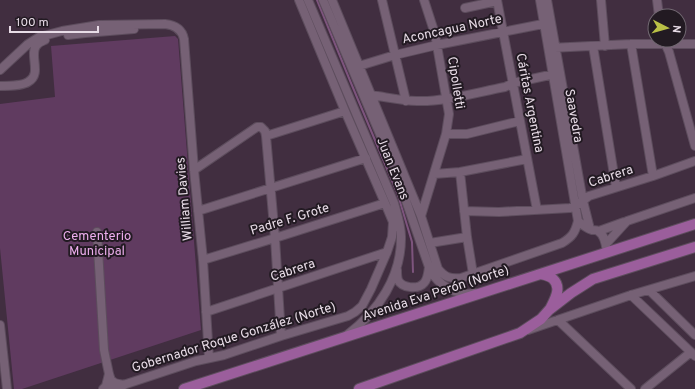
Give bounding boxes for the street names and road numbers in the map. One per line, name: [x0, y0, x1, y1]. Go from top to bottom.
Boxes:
street label: Aconcagua Norte: [401, 12, 503, 48]
street label: Cáritas Argentina: [512, 52, 546, 154]
street label: Cipolletti: [443, 56, 467, 110]
street label: Saavedra: [560, 88, 586, 144]
street label: Juan Evans: [372, 135, 412, 203]
street label: William Davies: [173, 157, 197, 241]
street label: Cabrera: [587, 162, 635, 192]
street label: Padre F. Grote: [249, 200, 331, 240]
street label: Cabrera: [269, 256, 317, 286]
street label: Avenida Eva Perón (Norte): [361, 263, 511, 325]
street label: Gobernador Roque González (Norte): [130, 299, 338, 377]

